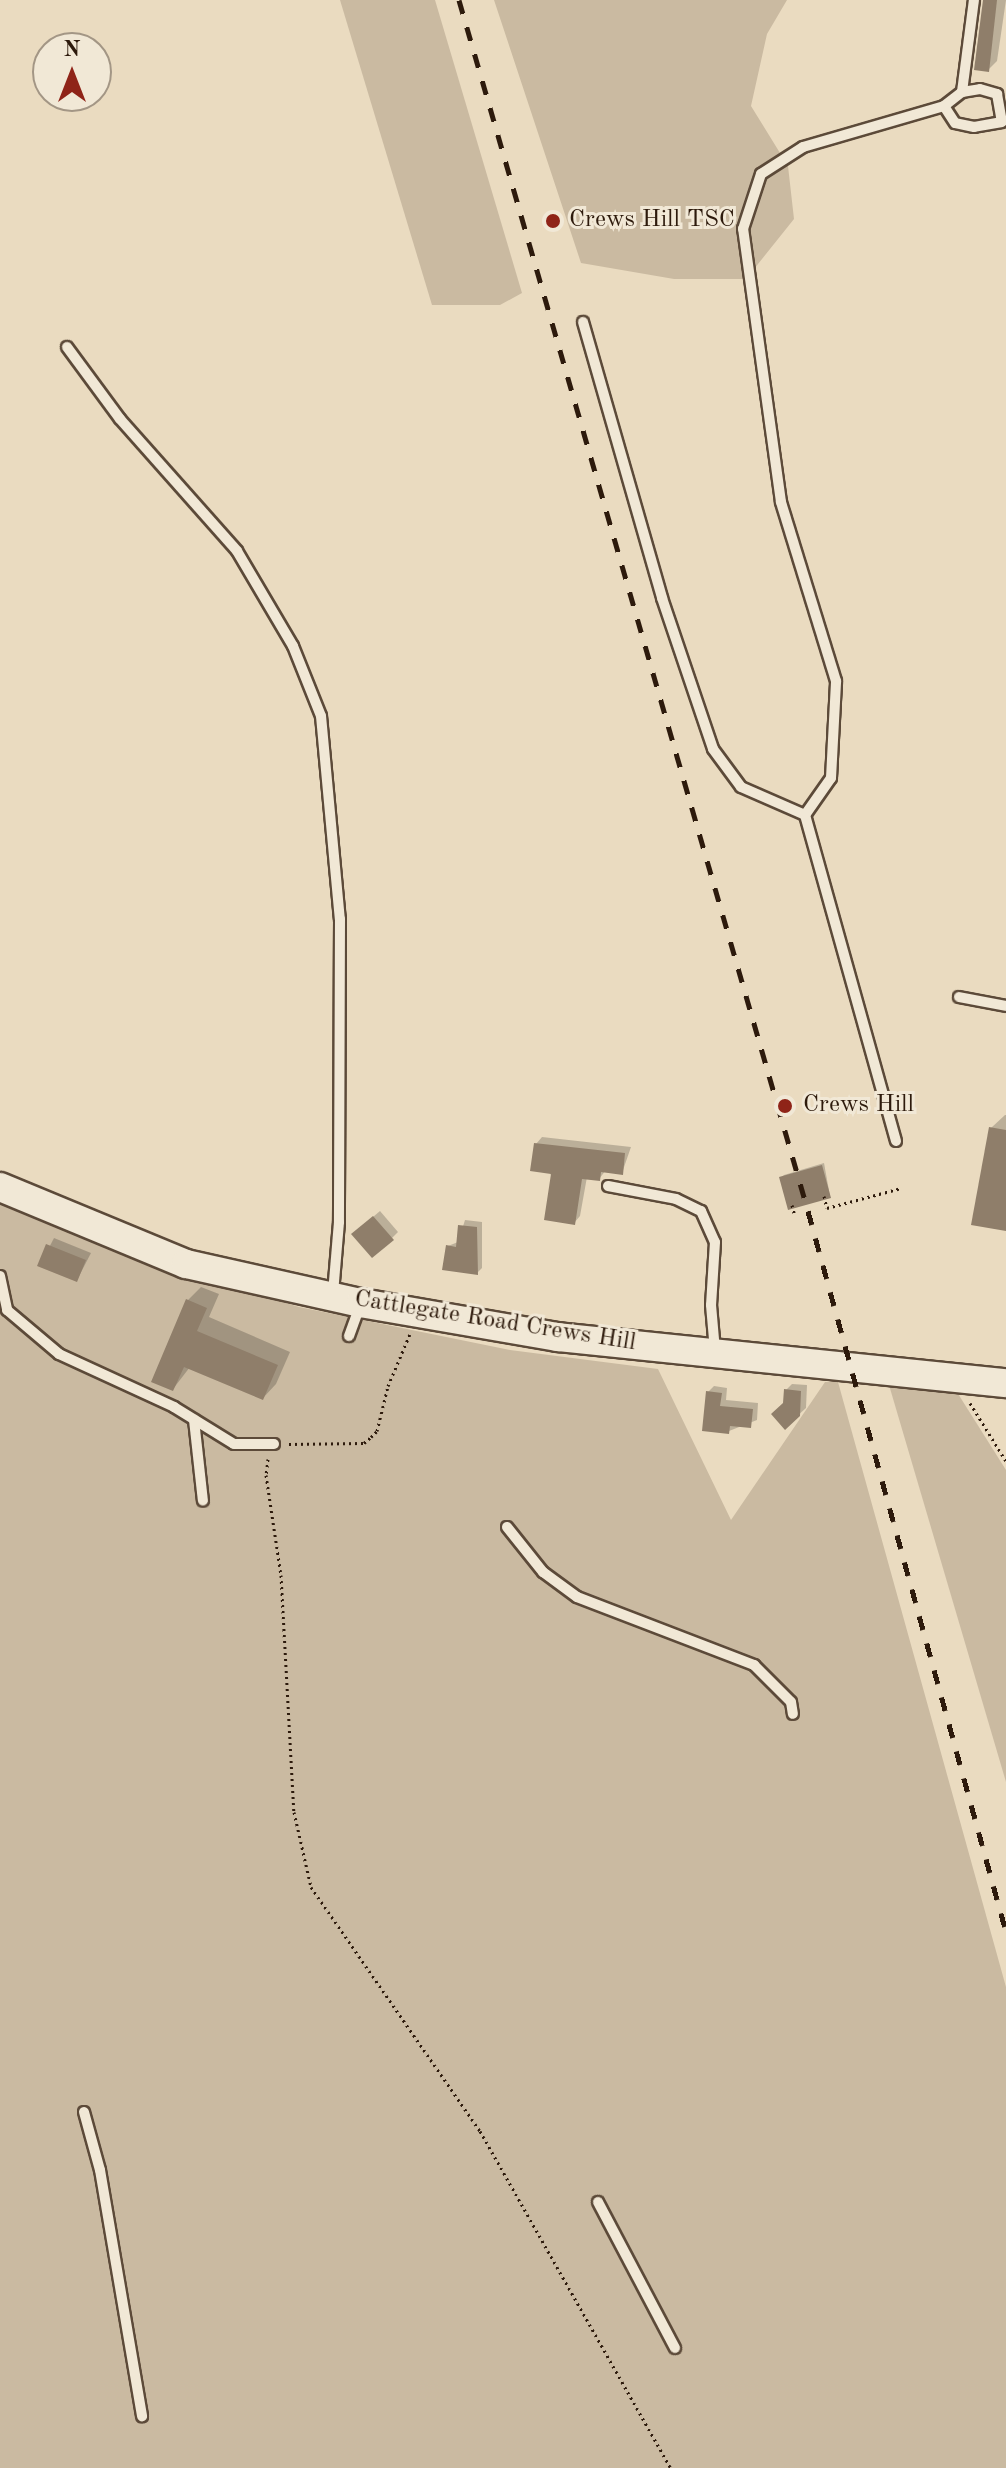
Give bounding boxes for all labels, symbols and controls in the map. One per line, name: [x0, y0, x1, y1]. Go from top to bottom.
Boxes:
north arrow: [32, 32, 112, 112]
text: N: [64, 39, 80, 61]
place label: Crews Hill TSC: [569, 207, 735, 235]
marker: Crews Hill TSC: [544, 212, 562, 230]
place label: Crews Hill: [803, 1092, 914, 1120]
marker: Crews Hill: [774, 1095, 796, 1117]
street label: Cattlegate Road Crews Hill: [352, 1286, 638, 1358]

